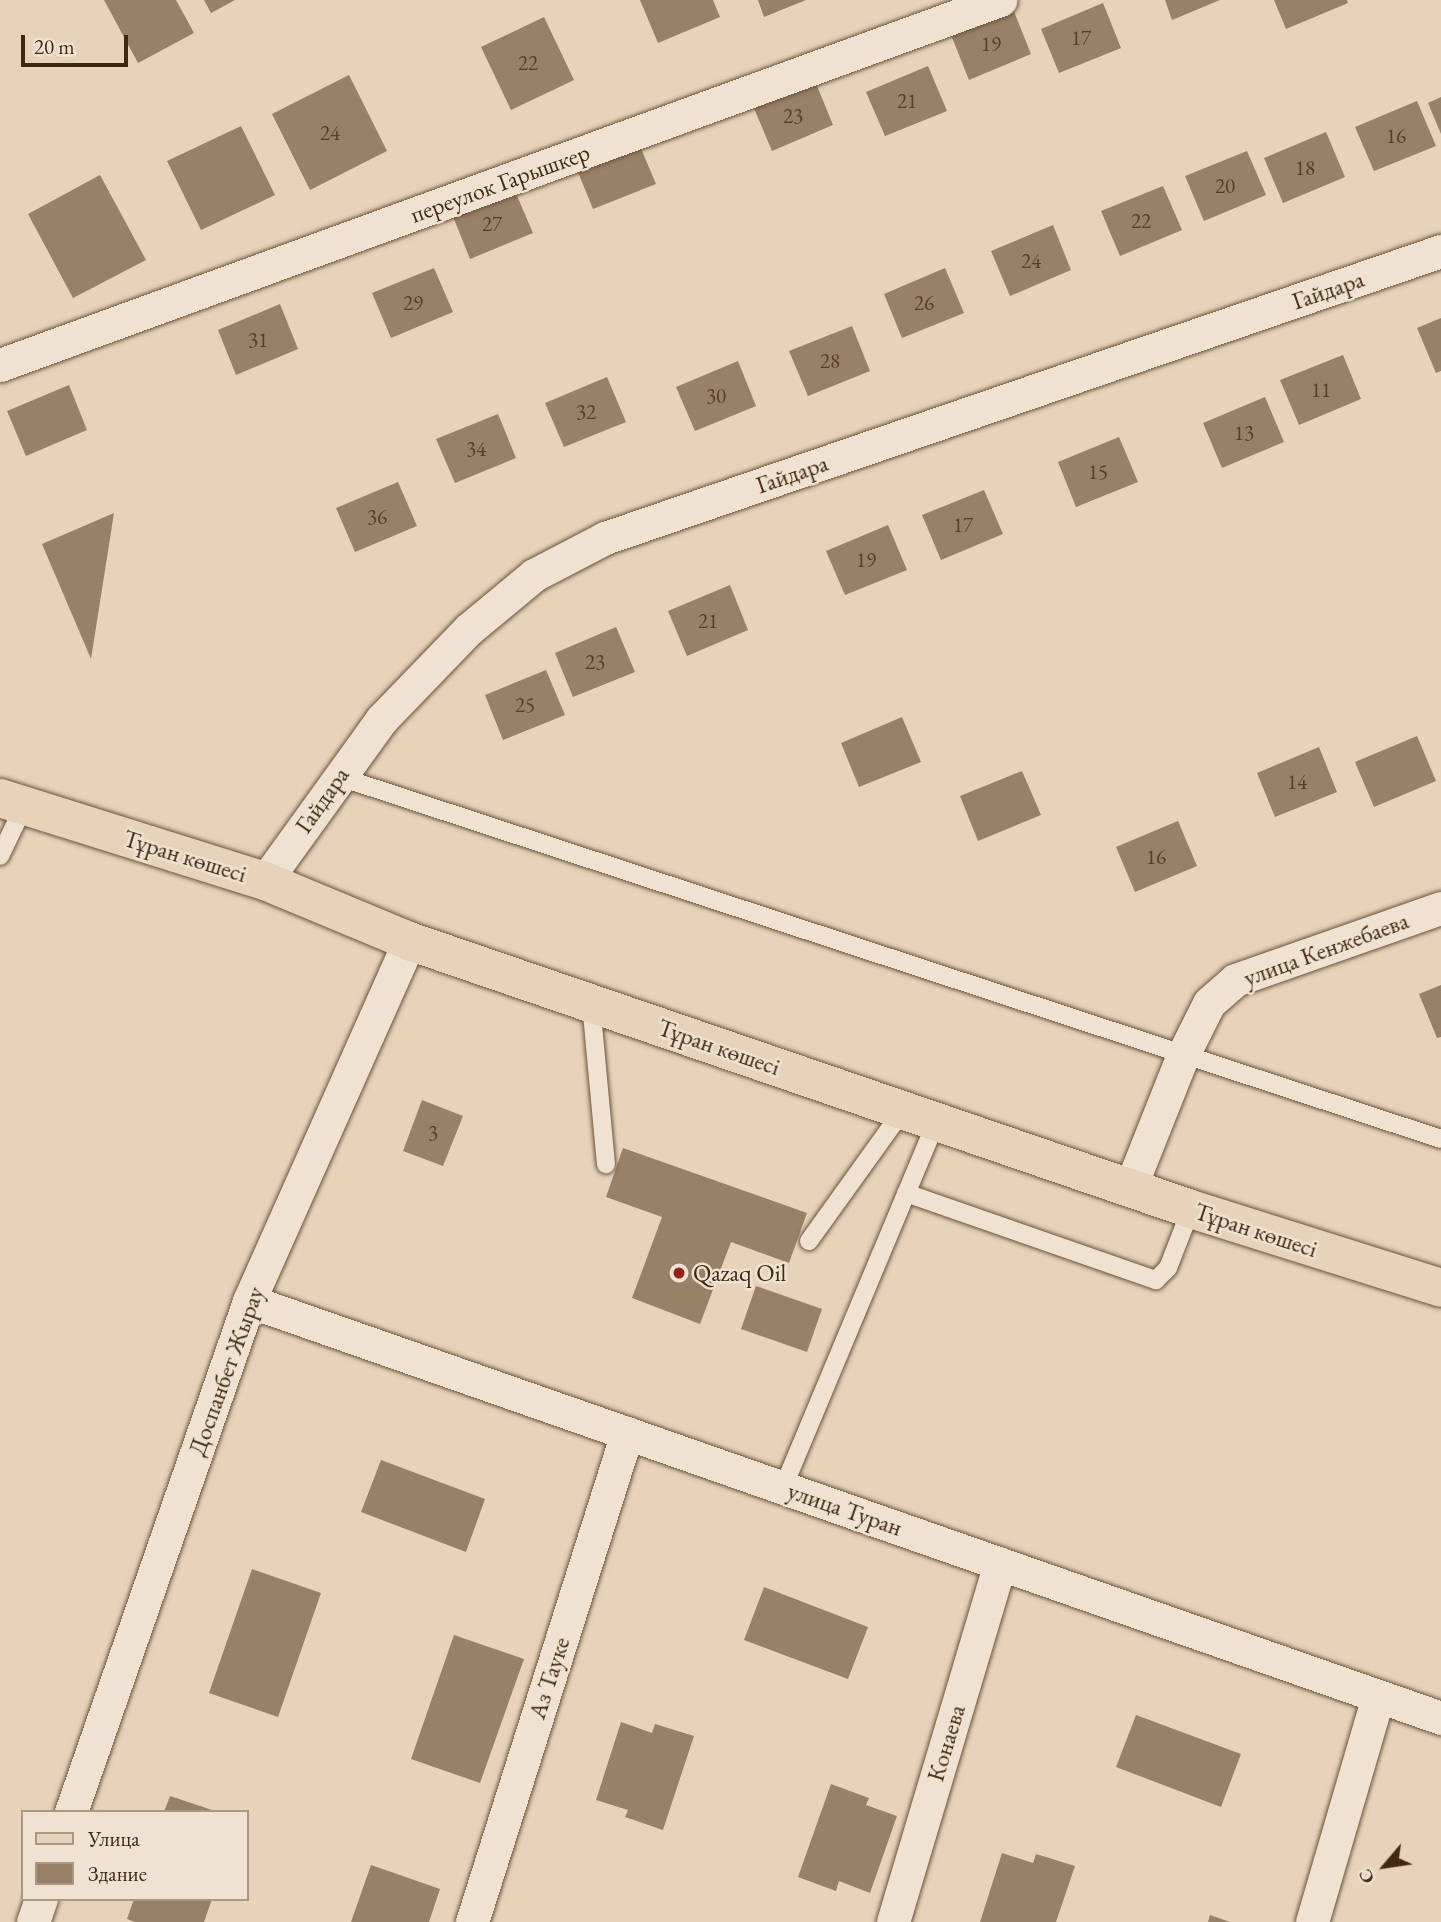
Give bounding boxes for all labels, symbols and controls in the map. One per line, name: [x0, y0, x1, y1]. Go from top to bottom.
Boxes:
scale bar: [24, 21, 131, 65]
house number: 17: [1071, 25, 1091, 51]
house number: 19: [981, 31, 1001, 57]
text: 20 m: [34, 33, 75, 60]
house number: 22: [518, 50, 538, 76]
house number: 21: [897, 88, 917, 114]
house number: 23: [783, 103, 803, 129]
house number: 24: [320, 120, 340, 146]
house number: 16: [1386, 123, 1406, 149]
street label: переулок Гарышкер: [406, 137, 594, 229]
house number: 18: [1295, 155, 1315, 181]
house number: 20: [1215, 173, 1235, 199]
house number: 22: [1131, 208, 1151, 234]
house number: 27: [482, 211, 502, 237]
house number: 24: [1021, 248, 1041, 274]
street label: Гайдара: [1288, 264, 1368, 316]
house number: 29: [403, 290, 423, 316]
house number: 26: [914, 290, 934, 316]
house number: 31: [248, 327, 268, 353]
house number: 28: [820, 348, 840, 374]
house number: 11: [1311, 377, 1331, 403]
house number: 30: [706, 383, 726, 409]
house number: 32: [576, 399, 596, 425]
house number: 13: [1234, 420, 1254, 446]
house number: 34: [466, 436, 486, 462]
street label: Гайдара: [752, 448, 832, 500]
house number: 15: [1088, 459, 1108, 485]
house number: 36: [367, 504, 387, 530]
house number: 17: [953, 512, 973, 538]
house number: 19: [856, 547, 876, 573]
house number: 21: [698, 608, 718, 634]
house number: 23: [585, 649, 605, 675]
house number: 25: [515, 692, 535, 718]
street label: Гайдара: [289, 761, 355, 839]
house number: 14: [1287, 769, 1307, 795]
street label: Тұран көшесі: [120, 824, 250, 888]
house number: 16: [1146, 844, 1166, 870]
street label: улица Кенжебаева: [1240, 906, 1412, 992]
street label: Тұран көшесі: [654, 1013, 784, 1081]
house number: 3: [428, 1120, 438, 1146]
street label: Тұран көшесі: [1191, 1197, 1321, 1263]
place label: Qazaq Oil: [693, 1259, 786, 1287]
marker: Qazaq Oil: [671, 1265, 687, 1281]
street label: Доспанбет Жырау: [182, 1283, 270, 1459]
street label: улица Туран: [784, 1476, 906, 1542]
street label: Аз Тауке: [522, 1633, 576, 1723]
street label: Конаева: [921, 1701, 971, 1785]
legend: [21, 1810, 248, 1901]
text: Улица: [88, 1825, 140, 1852]
north arrow: [1350, 1831, 1420, 1901]
text: Здание: [88, 1860, 147, 1887]
text: С: [1352, 1864, 1380, 1888]

